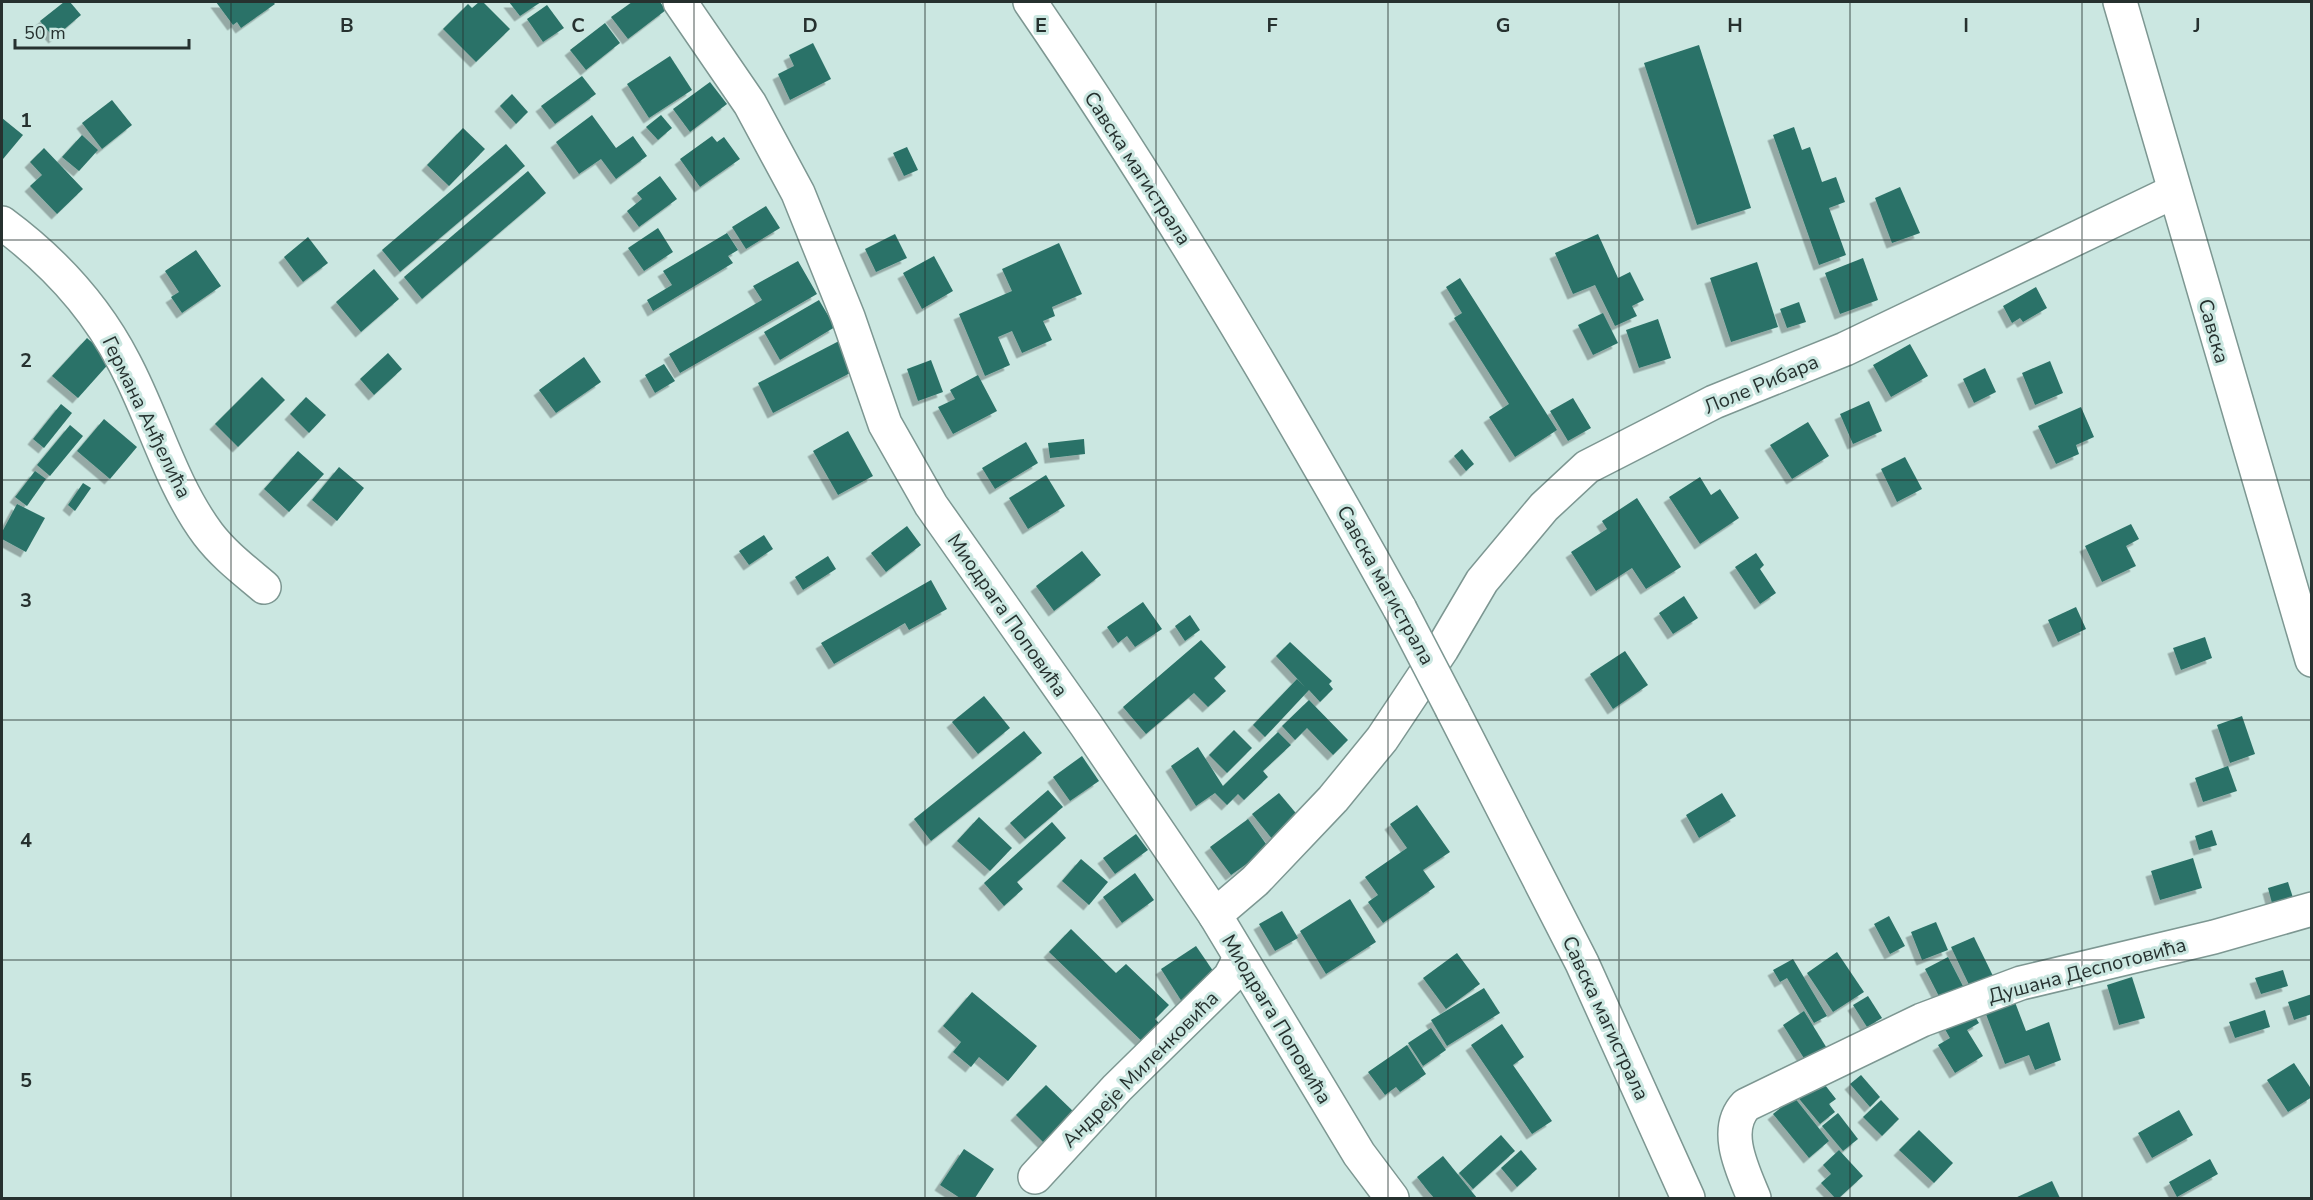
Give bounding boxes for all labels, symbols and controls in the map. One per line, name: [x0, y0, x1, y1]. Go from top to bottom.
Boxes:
scale bar: [15, 12, 189, 50]
text: B: [340, 12, 354, 39]
text: C: [571, 12, 585, 39]
text: D: [802, 12, 818, 39]
text: E: [1035, 12, 1047, 39]
text: F: [1266, 12, 1278, 39]
text: G: [1496, 12, 1510, 39]
text: H: [1727, 12, 1743, 39]
text: I: [1963, 12, 1969, 39]
text: J: [2192, 12, 2201, 39]
text: 50 m: [24, 21, 66, 45]
street label: Савска магистрала: [1078, 86, 1198, 250]
text: 1: [20, 107, 32, 134]
street label: Савска: [2191, 296, 2236, 366]
street label: Германа Анђелића: [96, 332, 197, 503]
text: 2: [20, 347, 32, 374]
street label: Лоле Рибара: [1700, 348, 1823, 421]
street label: Савска магистрала: [1330, 501, 1441, 670]
street label: Миодрага Поповића: [941, 528, 1074, 702]
text: 3: [20, 587, 32, 614]
text: 4: [20, 827, 32, 854]
street label: Миодрага Поповића: [1215, 929, 1338, 1109]
street label: Душана Деспотовића: [1985, 931, 2189, 1010]
street label: Савска магистрала: [1556, 932, 1655, 1105]
street label: Андреје Миленковића: [1056, 985, 1225, 1154]
text: 5: [20, 1067, 32, 1094]

